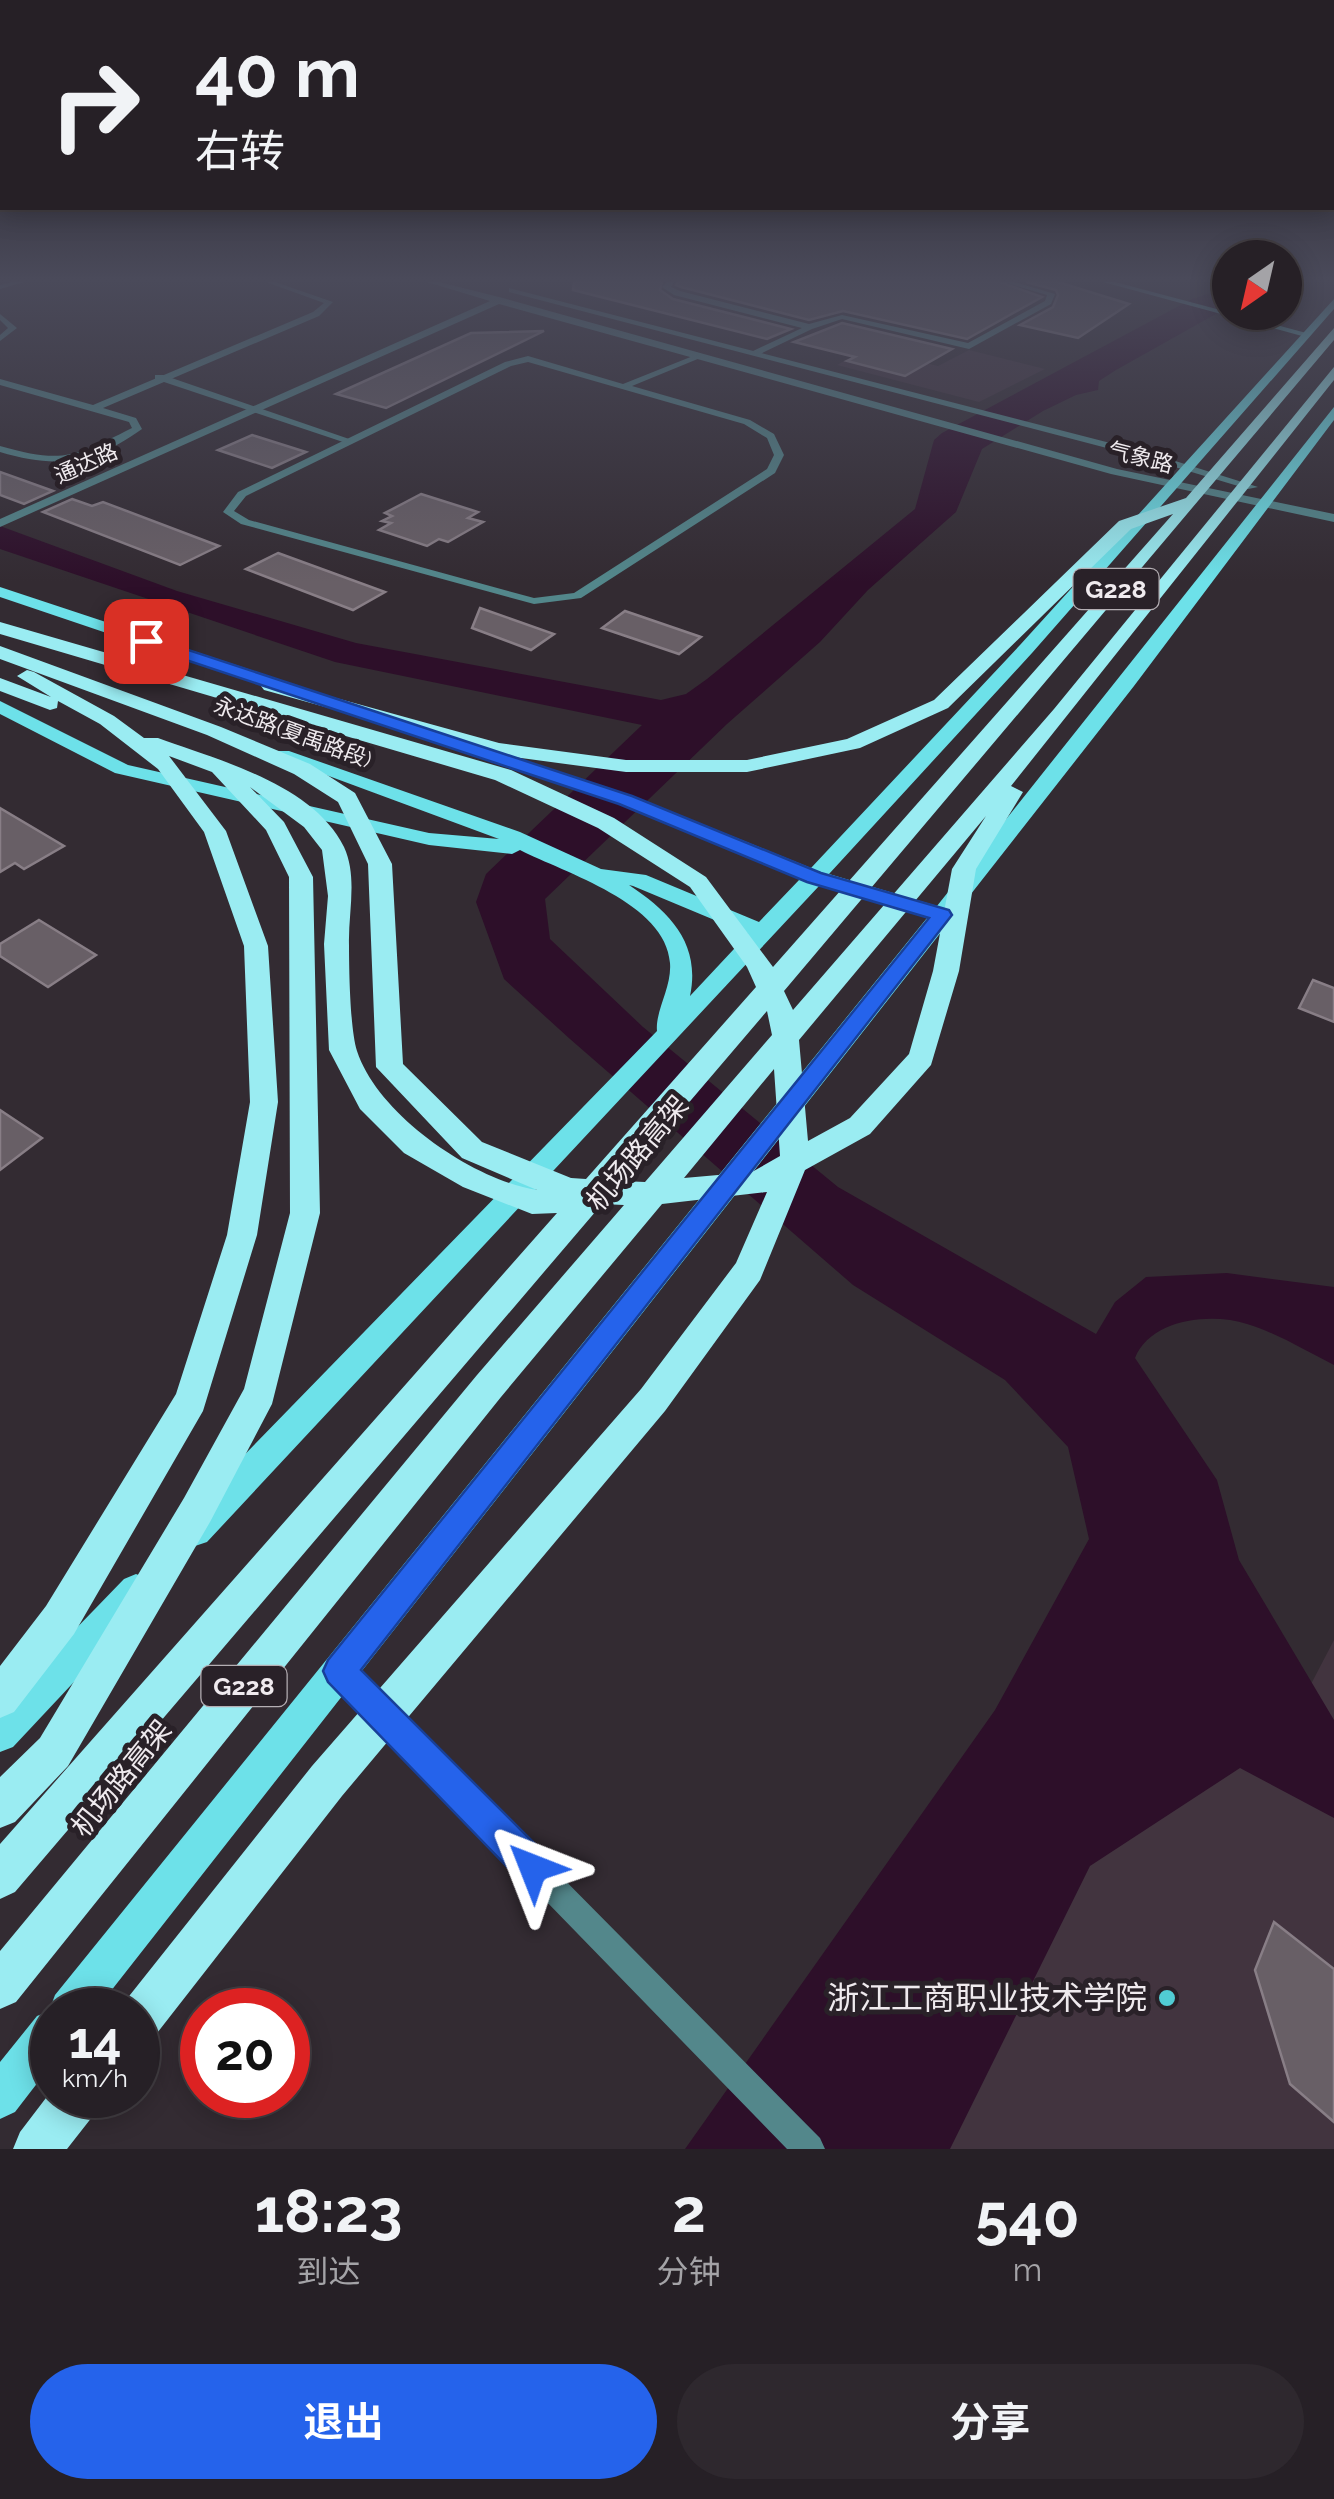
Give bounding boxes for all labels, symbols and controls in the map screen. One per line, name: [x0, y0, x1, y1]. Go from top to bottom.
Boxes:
text: 40 m: [195, 31, 360, 113]
icon: right: [30, 40, 160, 170]
text: 右转: [195, 125, 285, 178]
north arrow: [1212, 240, 1302, 330]
map controls: [1212, 240, 1302, 330]
street label: 气象路: [1106, 436, 1176, 478]
street label: 通达路: [51, 438, 121, 488]
road number: G228: [1074, 569, 1158, 609]
pin: [104, 599, 189, 684]
icon: arrive: [119, 614, 174, 669]
street label: 永达路(夏禹路段): [211, 691, 375, 773]
street label: 机场路高架: [580, 1089, 695, 1218]
road number: G228: [202, 1666, 286, 1706]
street label: 机场路高架: [65, 1714, 178, 1843]
position arrow: [481, 1816, 585, 1920]
place label: 浙江工商职业技术学院: [827, 1979, 1147, 2016]
marker: 浙江工商职业技术学院: [1156, 1987, 1178, 2009]
speed limit sign: 20: [180, 1988, 310, 2118]
text: 14: [68, 2011, 122, 2070]
text: km/h: [62, 2063, 128, 2093]
text: 18:23: [254, 2176, 402, 2246]
text: 2: [672, 2176, 706, 2246]
text: 540: [975, 2181, 1080, 2251]
text: m: [1013, 2251, 1042, 2288]
text: 到达: [296, 2253, 360, 2290]
text: 分钟: [657, 2253, 721, 2290]
button: 退出: [30, 2364, 657, 2479]
button: 分享: [677, 2364, 1304, 2479]

